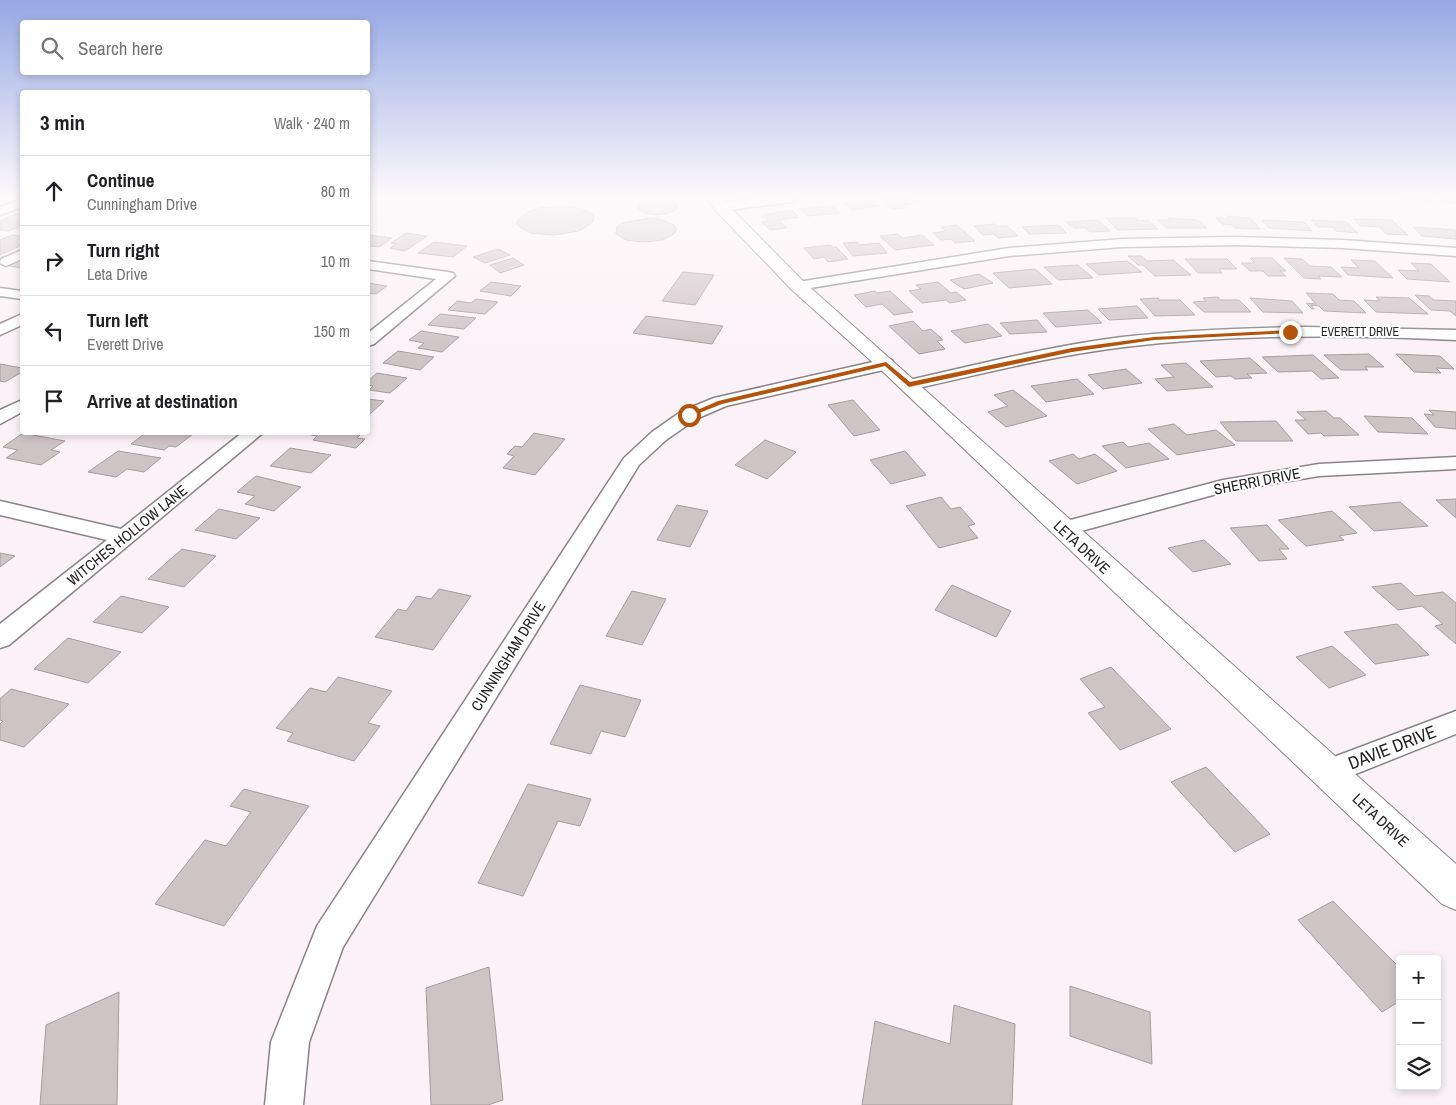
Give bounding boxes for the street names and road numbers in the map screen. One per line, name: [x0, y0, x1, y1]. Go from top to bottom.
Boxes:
street label: EVERETT DRIVE: [1321, 324, 1399, 340]
street label: SHERRI DRIVE: [1212, 462, 1302, 500]
street label: WITCHES HOLLOW LANE: [62, 480, 192, 590]
street label: LETA DRIVE: [1049, 515, 1115, 579]
street label: CUNNINGHAM DRIVE: [466, 597, 550, 715]
street label: DAVIE DRIVE: [1344, 719, 1440, 775]
street label: LETA DRIVE: [1348, 788, 1414, 852]

